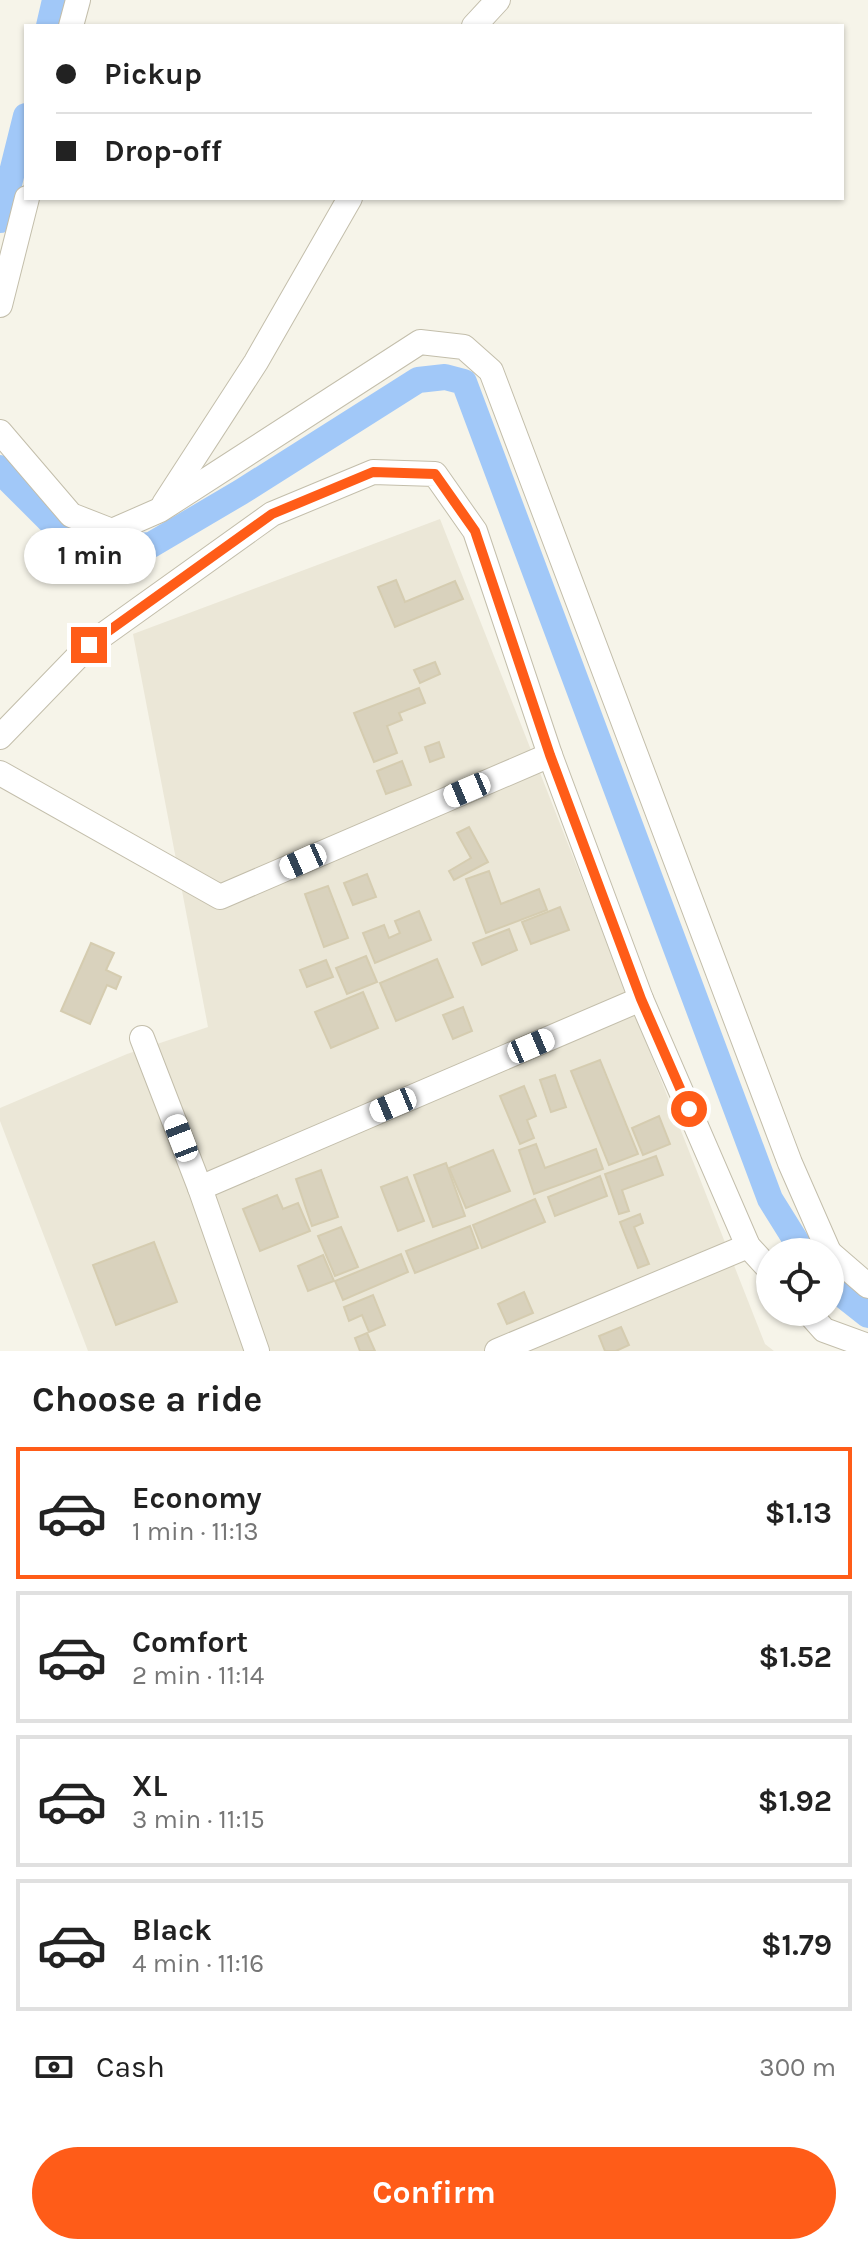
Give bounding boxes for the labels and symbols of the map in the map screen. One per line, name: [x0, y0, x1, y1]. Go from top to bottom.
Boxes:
callout: 1 min: [23, 529, 155, 585]
route end: [71, 627, 107, 663]
car: [440, 770, 494, 810]
car: [276, 840, 330, 882]
car: [504, 1026, 558, 1066]
car: [366, 1085, 420, 1125]
route start: [671, 1091, 707, 1127]
car: [161, 1111, 201, 1165]

